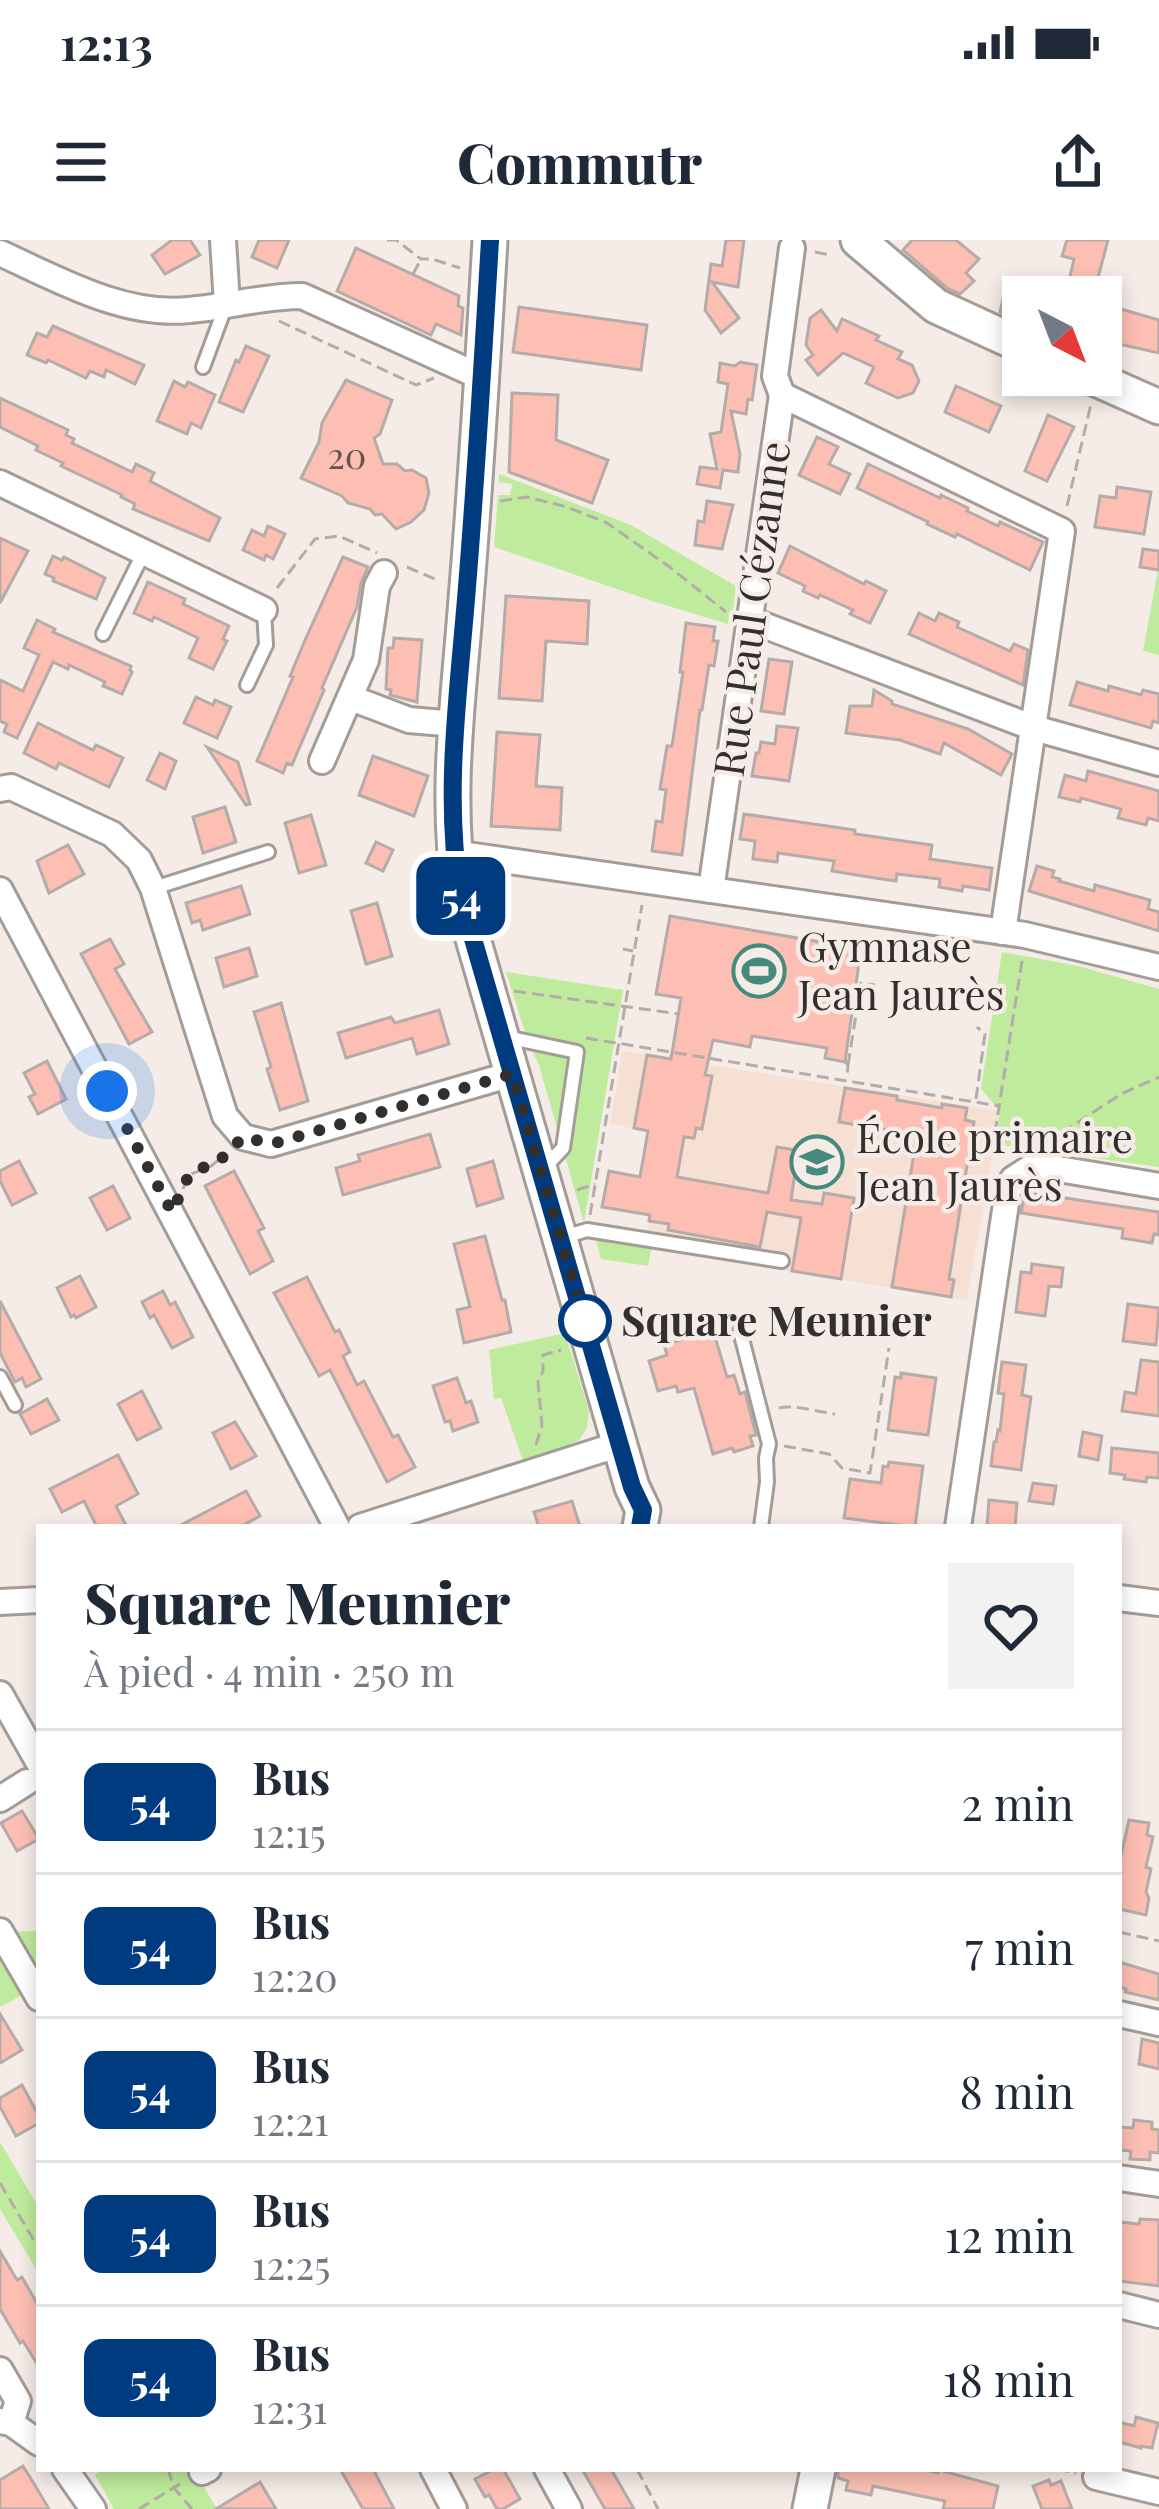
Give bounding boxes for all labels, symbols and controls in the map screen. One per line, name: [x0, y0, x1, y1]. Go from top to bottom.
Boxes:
text: 12:13: [60, 12, 153, 72]
text: Commutr: [457, 126, 702, 198]
icon: menu: [48, 129, 114, 195]
icon: share: [1045, 129, 1111, 195]
north arrow: [1002, 276, 1122, 396]
map controls: [1002, 276, 1122, 396]
house number: 20: [328, 430, 366, 478]
street label: Rue Paul Cézanne: [699, 438, 801, 780]
line badge: 54: [407, 857, 515, 935]
text: 54: [440, 868, 482, 924]
place label: Gymnase Jean Jaurès: [797, 917, 1005, 1021]
sports icon: Gymnase Jean Jaurès: [731, 943, 787, 999]
your location: [77, 1061, 137, 1121]
place label: École primaire Jean Jaurès: [855, 1108, 1133, 1212]
school or university icon: École primaire Jean Jaurès: [789, 1134, 845, 1190]
place label: Square Meunier: [621, 1291, 932, 1347]
marker: Square Meunier: [560, 1296, 610, 1346]
text: Square Meunier: [84, 1562, 510, 1638]
button: heart: [948, 1563, 1074, 1689]
text: À pied · 4 min · 250 m: [84, 1645, 454, 1697]
text: Bus: [252, 1746, 330, 1806]
text: 2 min: [961, 1772, 1074, 1832]
text: 54: [129, 1774, 171, 1830]
text: 12:15: [252, 1806, 326, 1858]
text: Bus: [252, 1890, 330, 1950]
text: 7 min: [965, 1916, 1074, 1976]
text: 54: [129, 1918, 171, 1974]
text: 12:20: [252, 1950, 338, 2002]
text: Bus: [252, 2034, 330, 2094]
text: 8 min: [959, 2060, 1074, 2120]
text: 54: [129, 2062, 171, 2118]
text: 12:21: [252, 2094, 329, 2146]
text: Bus: [252, 2178, 330, 2238]
text: 12 min: [945, 2204, 1074, 2264]
text: 54: [129, 2206, 171, 2262]
text: 12:25: [252, 2238, 330, 2290]
text: Bus: [252, 2322, 330, 2382]
text: 18 min: [943, 2348, 1074, 2408]
text: 54: [129, 2350, 171, 2406]
text: 12:31: [252, 2382, 328, 2434]

